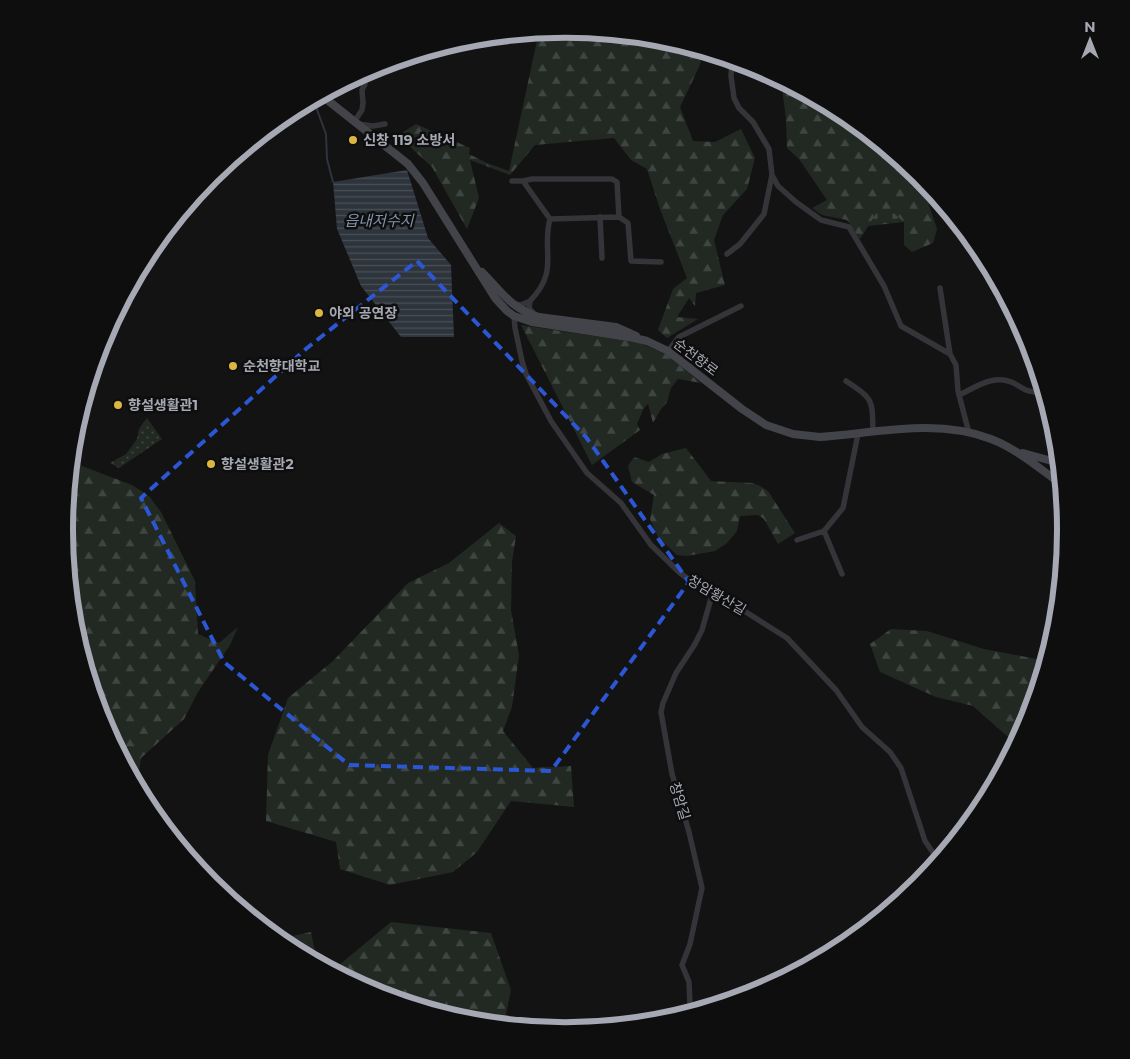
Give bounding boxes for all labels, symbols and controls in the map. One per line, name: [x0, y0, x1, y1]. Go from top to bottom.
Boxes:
north arrow: [1065, 15, 1115, 65]
text: N: [1084, 18, 1096, 36]
place label: 신창 119 소방서: [363, 131, 455, 149]
marker: 신창 119 소방서: [347, 134, 359, 146]
water label: 읍내저수지: [344, 211, 415, 230]
place label: 야외 공연장: [329, 304, 397, 322]
marker: 야외 공연장: [313, 307, 325, 319]
street label: 순천향로: [670, 334, 722, 380]
place label: 순천향대학교: [243, 357, 320, 375]
marker: 순천향대학교: [227, 360, 239, 372]
place label: 향설생활관1: [128, 396, 198, 414]
marker: 향설생활관1: [112, 399, 124, 411]
place label: 향설생활관2: [221, 455, 294, 473]
marker: 향설생활관2: [205, 458, 217, 470]
street label: 창암황산길: [685, 571, 749, 619]
street label: 창암길: [666, 780, 694, 822]

